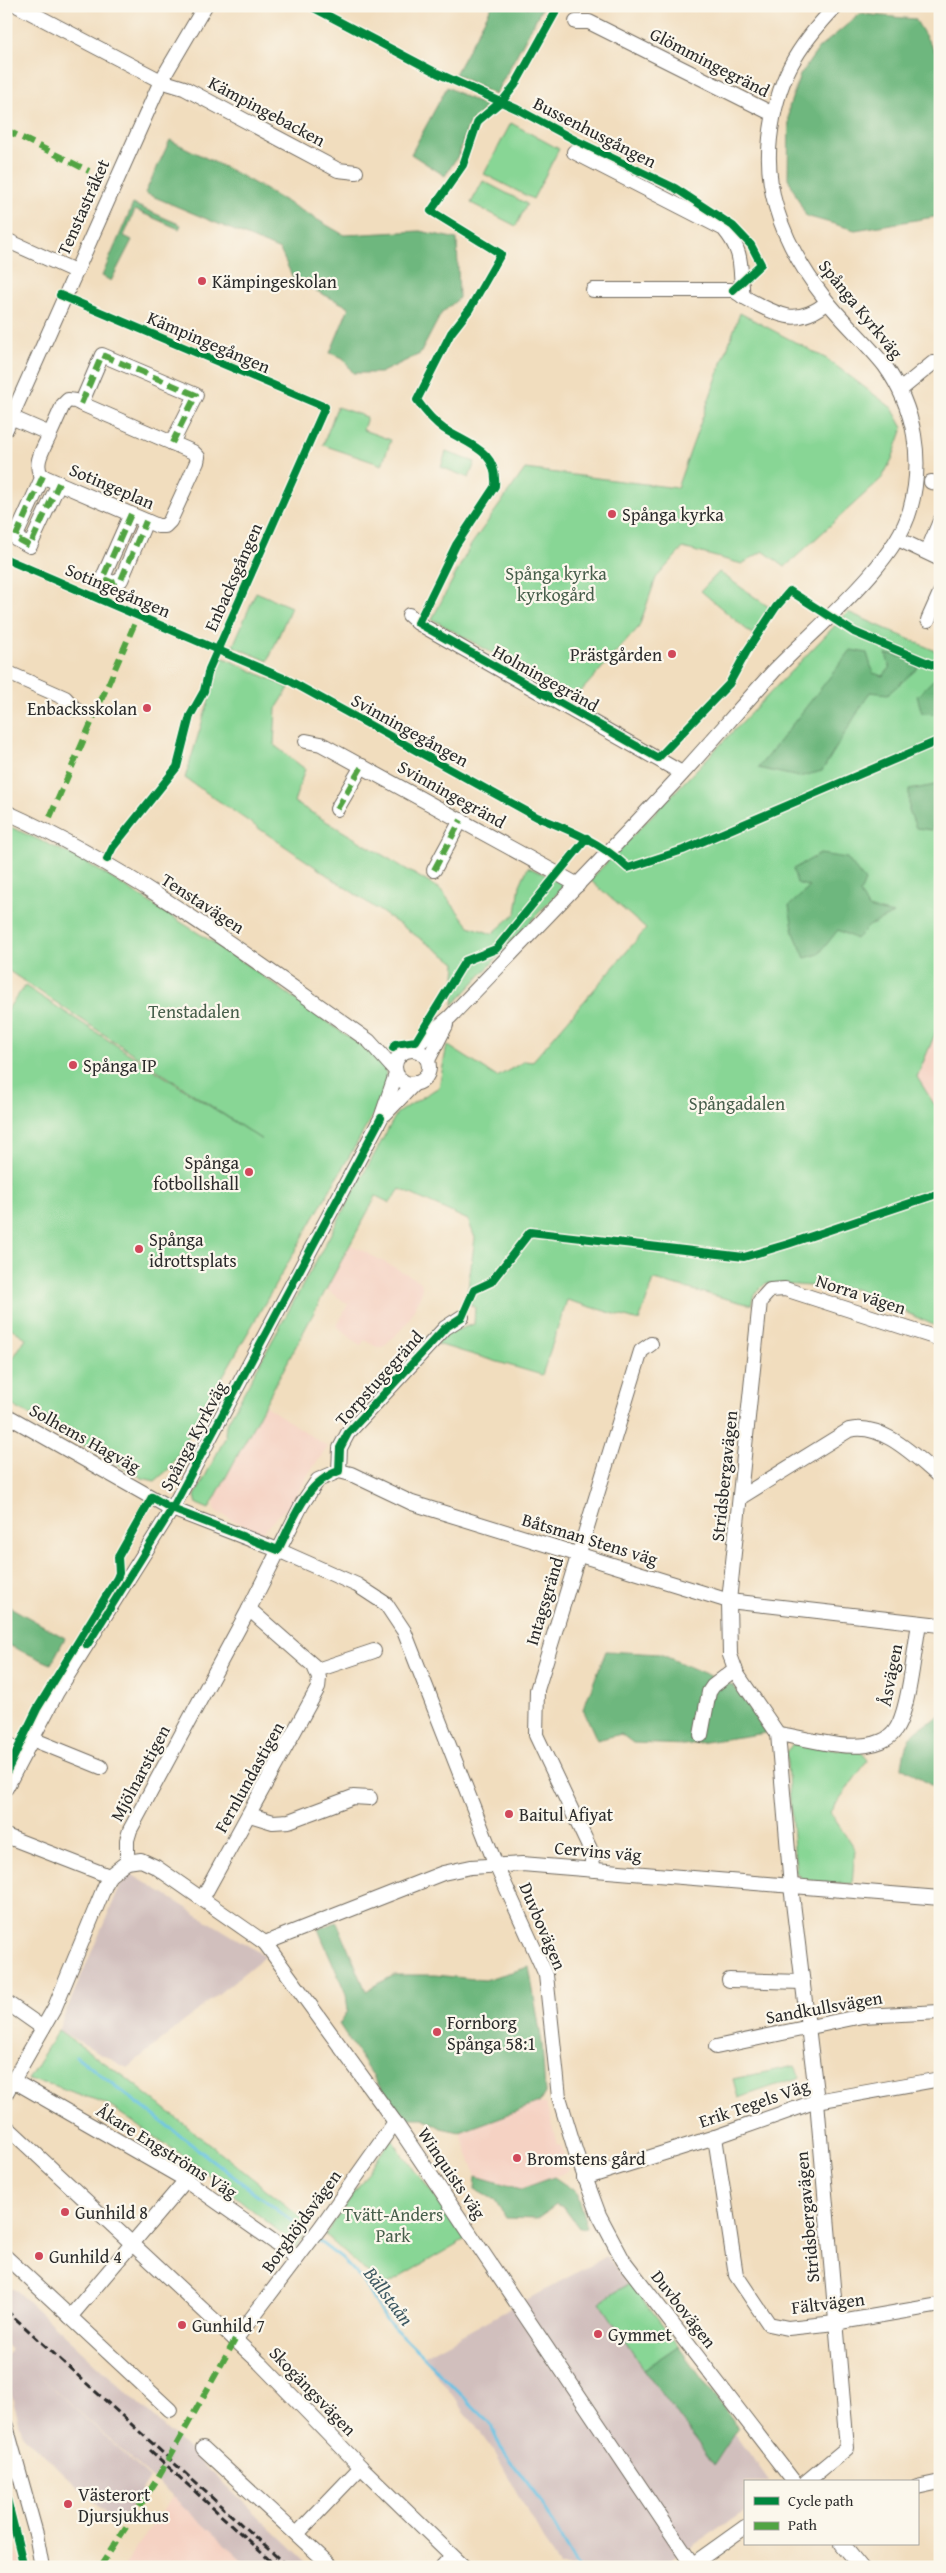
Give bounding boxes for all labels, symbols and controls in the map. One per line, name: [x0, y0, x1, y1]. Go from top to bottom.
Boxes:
street label: Glömmingegränd: [645, 20, 775, 104]
street label: Kämpingebacken: [204, 69, 330, 153]
street label: Bussenhusgången: [529, 89, 661, 175]
street label: Tenstastråket: [50, 154, 117, 260]
street label: Spånga Kyrkväg: [812, 253, 910, 365]
place label: Kämpingeskolan: [212, 268, 337, 295]
marker: Kämpingeskolan: [196, 275, 208, 287]
street label: Kämpingegången: [143, 304, 275, 380]
street label: Sotingeplan: [65, 456, 159, 516]
place label: Spånga kyrka: [622, 501, 724, 528]
marker: Spånga kyrka: [606, 508, 618, 520]
street label: Enbacksgången: [197, 518, 269, 636]
street label: Sotingegången: [61, 556, 175, 624]
park label: Spånga kyrka kyrkogård: [505, 560, 607, 608]
street label: Holmingegränd: [488, 638, 605, 719]
place label: Prästgården: [570, 641, 662, 668]
marker: Prästgården: [666, 648, 678, 660]
street label: Svinningegången: [346, 687, 474, 773]
place label: Enbacksskolan: [27, 695, 137, 722]
marker: Enbacksskolan: [141, 702, 153, 714]
street label: Svinningegränd: [393, 753, 511, 835]
street label: Tenstavägen: [156, 866, 250, 940]
park label: Tenstadalen: [148, 998, 240, 1025]
place label: Spånga IP: [83, 1052, 157, 1079]
marker: Spånga IP: [67, 1059, 79, 1071]
park label: Spångadalen: [689, 1090, 785, 1117]
place label: Spånga fotbollshall: [153, 1149, 239, 1197]
marker: Spånga fotbollshall: [243, 1166, 255, 1178]
place label: Spånga idrottsplats: [149, 1226, 237, 1274]
marker: Spånga idrottsplats: [133, 1243, 145, 1255]
street label: Norra vägen: [813, 1267, 909, 1321]
street label: Torpstugegränd: [329, 1324, 430, 1432]
street label: Spånga Kyrkväg: [153, 1376, 233, 1496]
street label: Solhems Hagväg: [25, 1396, 145, 1480]
street label: Stridsbergavägen: [704, 1409, 744, 1543]
street label: Båtsman Stens väg: [519, 1506, 661, 1572]
street label: Intagsgränd: [518, 1553, 570, 1649]
street label: Åsvägen: [871, 1641, 909, 1709]
street label: Fernlundastigen: [207, 1717, 291, 1837]
street label: Mjölnarstigen: [103, 1720, 177, 1826]
place label: Baitul Afiyat: [519, 1801, 614, 1828]
marker: Baitul Afiyat: [503, 1808, 515, 1820]
street label: Cervins väg: [553, 1834, 643, 1868]
street label: Duvbovägen: [512, 1878, 574, 1974]
street label: Sandkullsvägen: [763, 1983, 885, 2031]
place label: Fornborg Spånga 58:1: [447, 2009, 536, 2057]
marker: Fornborg Spånga 58:1: [431, 2026, 443, 2038]
street label: Erik Tegels Väg: [695, 2071, 813, 2135]
street label: Åkare Engströms Väg: [91, 2097, 243, 2205]
street label: Winquists väg: [411, 2122, 493, 2224]
place label: Bromstens gård: [527, 2145, 646, 2172]
street label: Stridsbergavägen: [788, 2150, 826, 2284]
marker: Bromstens gård: [511, 2152, 523, 2164]
street label: Borghöjdsvägen: [254, 2164, 348, 2278]
place label: Gunhild 8: [75, 2199, 148, 2226]
park label: Tvätt-Anders Park: [343, 2201, 443, 2249]
marker: Gunhild 8: [59, 2206, 71, 2218]
place label: Gunhild 4: [49, 2243, 122, 2270]
marker: Gunhild 4: [33, 2250, 45, 2262]
water label: Bällstaån: [357, 2260, 421, 2332]
street label: Duvbovägen: [645, 2264, 723, 2354]
street label: Fältvägen: [790, 2285, 866, 2321]
place label: Gunhild 7: [192, 2312, 265, 2339]
marker: Gunhild 7: [176, 2319, 188, 2331]
place label: Gymmet: [608, 2321, 672, 2348]
marker: Gymmet: [592, 2328, 604, 2340]
street label: Skogängsvägen: [263, 2340, 363, 2442]
legend: [744, 2480, 918, 2546]
place label: Västerort Djursjukhus: [78, 2481, 169, 2529]
text: Cycle path: [788, 2490, 854, 2511]
marker: Västerort Djursjukhus: [62, 2498, 74, 2510]
text: Path: [788, 2514, 817, 2535]

